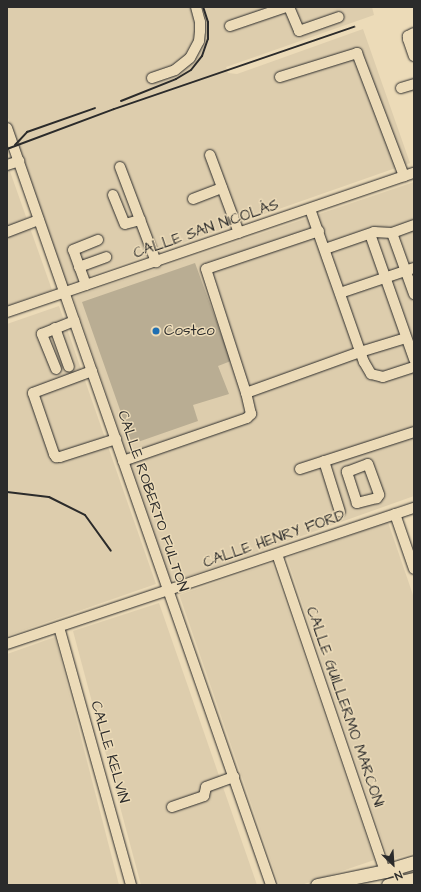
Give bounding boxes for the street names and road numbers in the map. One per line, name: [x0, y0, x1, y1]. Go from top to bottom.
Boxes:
street label: CALLE SAN NICOLÁS: [131, 196, 281, 262]
street label: CALLE ROBERTO FULTON: [114, 408, 192, 594]
street label: CALLE HENRY FORD: [201, 506, 347, 572]
street label: CALLE GUILLERMO MARCONI: [302, 604, 388, 810]
street label: CALLE KELVIN: [87, 699, 133, 805]

